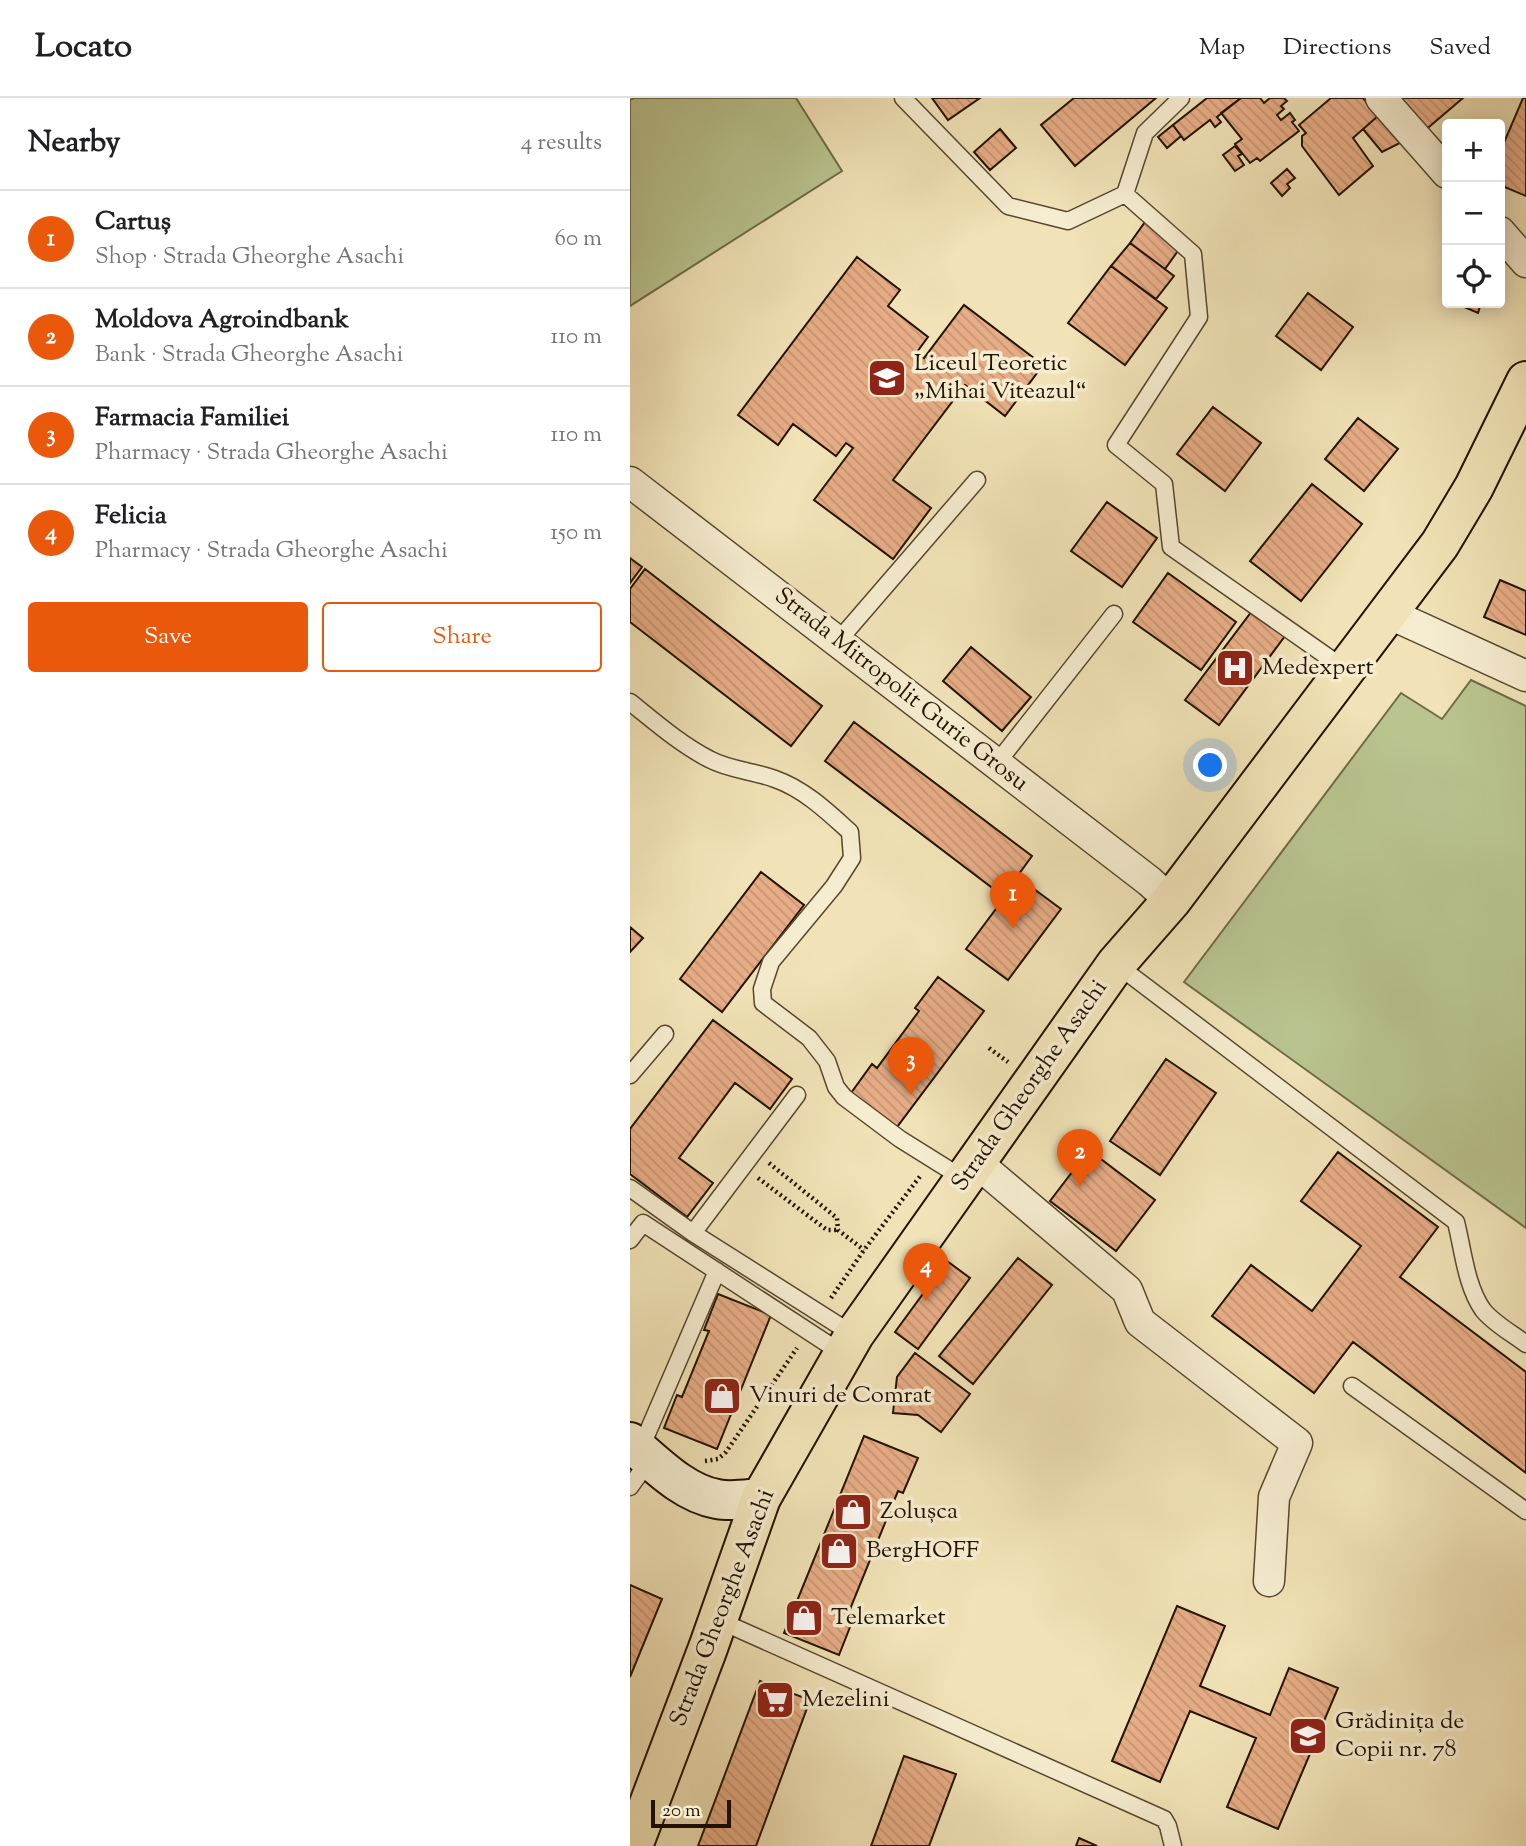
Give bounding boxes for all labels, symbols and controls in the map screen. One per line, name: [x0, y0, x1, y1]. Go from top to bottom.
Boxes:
text: Locato: [35, 24, 132, 72]
text: Map: [1199, 31, 1245, 65]
text: Directions: [1283, 31, 1391, 65]
text: Saved: [1429, 31, 1491, 65]
map controls: [1442, 119, 1505, 308]
button: +: [1442, 119, 1505, 182]
text: Nearby: [28, 122, 120, 165]
text: 4 results: [521, 127, 602, 160]
button: −: [1442, 182, 1505, 245]
text: Cartuș: [95, 204, 171, 241]
text: 1: [47, 223, 55, 256]
text: 60 m: [554, 223, 602, 256]
text: Shop · Strada Gheorghe Asachi: [95, 241, 404, 274]
button: locate: [1442, 245, 1505, 308]
text: Moldova Agroindbank: [95, 302, 349, 339]
text: 2: [46, 321, 56, 354]
text: 110 m: [551, 321, 602, 354]
text: Bank · Strada Gheorghe Asachi: [95, 339, 403, 372]
place label: Liceul Teoretic „Mihai Viteazul“: [914, 347, 1086, 409]
school or university icon: Liceul Teoretic „Mihai Viteazul“: [866, 357, 908, 399]
text: Farmacia Familiei: [95, 400, 289, 437]
text: 3: [46, 419, 56, 452]
text: 110 m: [551, 419, 602, 452]
text: Pharmacy · Strada Gheorghe Asachi: [95, 437, 448, 470]
text: Felicia: [95, 498, 167, 535]
text: 4: [45, 517, 57, 550]
text: 150 m: [550, 517, 602, 550]
text: Pharmacy · Strada Gheorghe Asachi: [95, 535, 448, 568]
street label: Strada Mitropolit Gurie Grosu: [767, 580, 1035, 800]
button: Save: [28, 602, 308, 672]
button: Share: [322, 602, 602, 672]
hospital icon: Medexpert: [1214, 647, 1256, 689]
place label: Medexpert: [1262, 651, 1374, 685]
your location: [1193, 748, 1227, 782]
pin: 1: [990, 871, 1036, 929]
street label: Strada Gheorghe Asachi: [944, 973, 1116, 1199]
pin: 3: [888, 1037, 934, 1095]
pin: 2: [1057, 1129, 1103, 1187]
pin: 4: [903, 1243, 949, 1301]
shop icon: Vinuri de Comrat: [701, 1375, 743, 1417]
place label: Vinuri de Comrat: [749, 1379, 932, 1413]
street label: Strada Gheorghe Asachi: [662, 1484, 784, 1732]
shop icon: Zolușca: [832, 1491, 874, 1533]
place label: Zolușca: [880, 1495, 958, 1529]
shop icon: BergHOFF: [818, 1530, 860, 1572]
place label: BergHOFF: [866, 1534, 979, 1568]
shop icon: Telemarket: [783, 1597, 825, 1639]
place label: Telemarket: [831, 1601, 946, 1635]
supermarket icon: Mezelini: [754, 1679, 796, 1721]
place label: Mezelini: [802, 1683, 890, 1717]
place label: Grădinița de Copii nr. 78: [1335, 1705, 1465, 1767]
school or university icon: Grădinița de Copii nr. 78: [1287, 1715, 1329, 1757]
scale bar: [651, 1797, 732, 1829]
text: 20 m: [662, 1798, 701, 1825]

